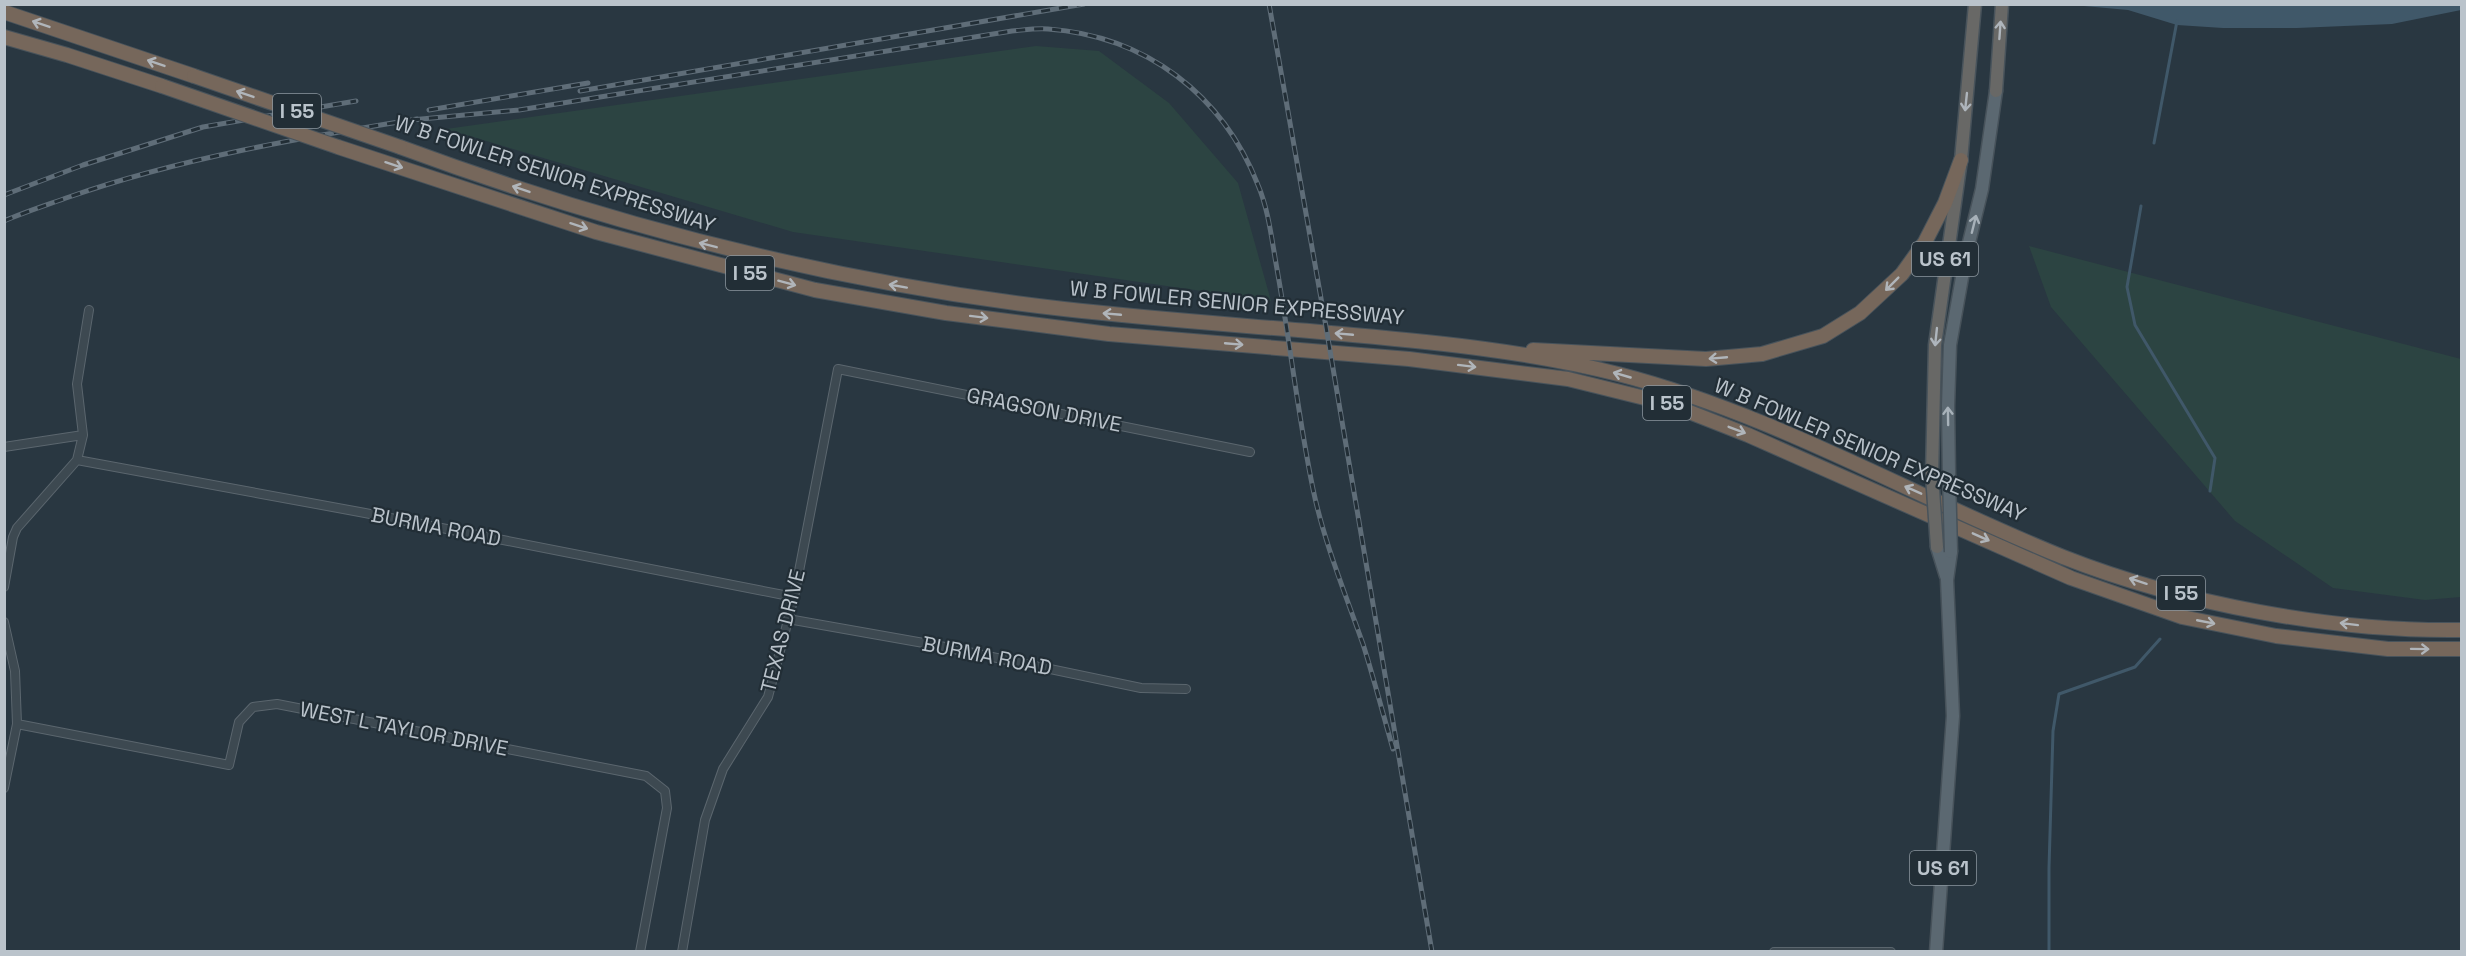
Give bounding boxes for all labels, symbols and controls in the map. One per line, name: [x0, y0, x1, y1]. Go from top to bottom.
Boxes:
one-way arrow: [32, 18, 51, 29]
one-way arrow: [1995, 21, 2006, 41]
one-way arrow: [147, 57, 166, 68]
one-way arrow: [236, 87, 255, 98]
one-way arrow: [1960, 92, 1971, 112]
road number: I 55: [273, 94, 321, 128]
street label: W B FOWLER SENIOR EXPRESSWAY: [391, 109, 719, 238]
one-way arrow: [384, 160, 403, 171]
one-way arrow: [512, 183, 531, 194]
one-way arrow: [1968, 215, 1980, 234]
one-way arrow: [569, 222, 588, 233]
one-way arrow: [699, 239, 718, 250]
road number: US 61: [1912, 242, 1978, 276]
road number: I 55: [726, 256, 774, 290]
street label: W B FOWLER SENIOR EXPRESSWAY: [1069, 274, 1406, 331]
one-way arrow: [1885, 276, 1900, 291]
one-way arrow: [777, 277, 796, 289]
one-way arrow: [889, 280, 909, 291]
one-way arrow: [1103, 308, 1123, 319]
one-way arrow: [969, 312, 988, 323]
one-way arrow: [1930, 327, 1941, 347]
one-way arrow: [1335, 328, 1355, 339]
one-way arrow: [1223, 339, 1243, 350]
one-way arrow: [1709, 353, 1729, 364]
one-way arrow: [1456, 361, 1476, 372]
one-way arrow: [1613, 369, 1632, 381]
street label: W B FOWLER SENIOR EXPRESSWAY: [1710, 372, 2030, 528]
street label: GRAGSON DRIVE: [964, 381, 1124, 438]
road number: I 55: [1643, 386, 1691, 420]
one-way arrow: [1942, 407, 1954, 427]
one-way arrow: [1727, 425, 1746, 436]
one-way arrow: [1904, 483, 1922, 495]
street label: BURMA ROAD: [369, 501, 503, 552]
one-way arrow: [1971, 532, 1989, 543]
street label: TEXAS DRIVE: [754, 566, 811, 695]
one-way arrow: [2129, 575, 2148, 586]
road number: I 55: [2157, 576, 2205, 610]
one-way arrow: [2196, 617, 2216, 628]
one-way arrow: [2340, 618, 2360, 629]
street label: BURMA ROAD: [920, 630, 1054, 681]
one-way arrow: [2410, 643, 2430, 655]
street label: WEST L TAYLOR DRIVE: [298, 695, 510, 762]
road number: US 61: [1910, 851, 1976, 885]

